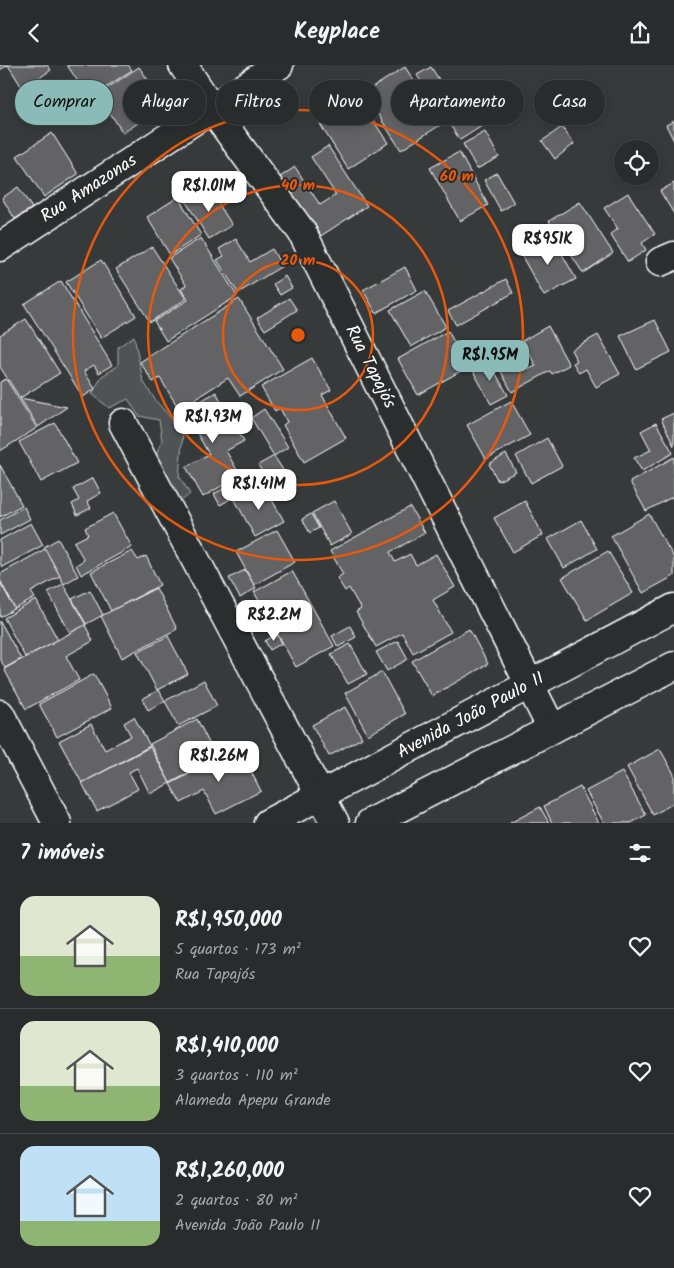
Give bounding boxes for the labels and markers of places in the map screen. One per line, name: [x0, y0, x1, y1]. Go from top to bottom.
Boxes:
pin: R$1.01M: [163, 171, 255, 213]
pin: R$951K: [507, 223, 589, 266]
centre of rings: [289, 326, 307, 344]
pin: R$1.95M: [444, 339, 536, 382]
pin: R$1.93M: [167, 401, 259, 444]
pin: R$1.41M: [213, 469, 305, 511]
pin: R$2.2M: [233, 599, 315, 642]
pin: R$1.26M: [173, 741, 265, 783]

